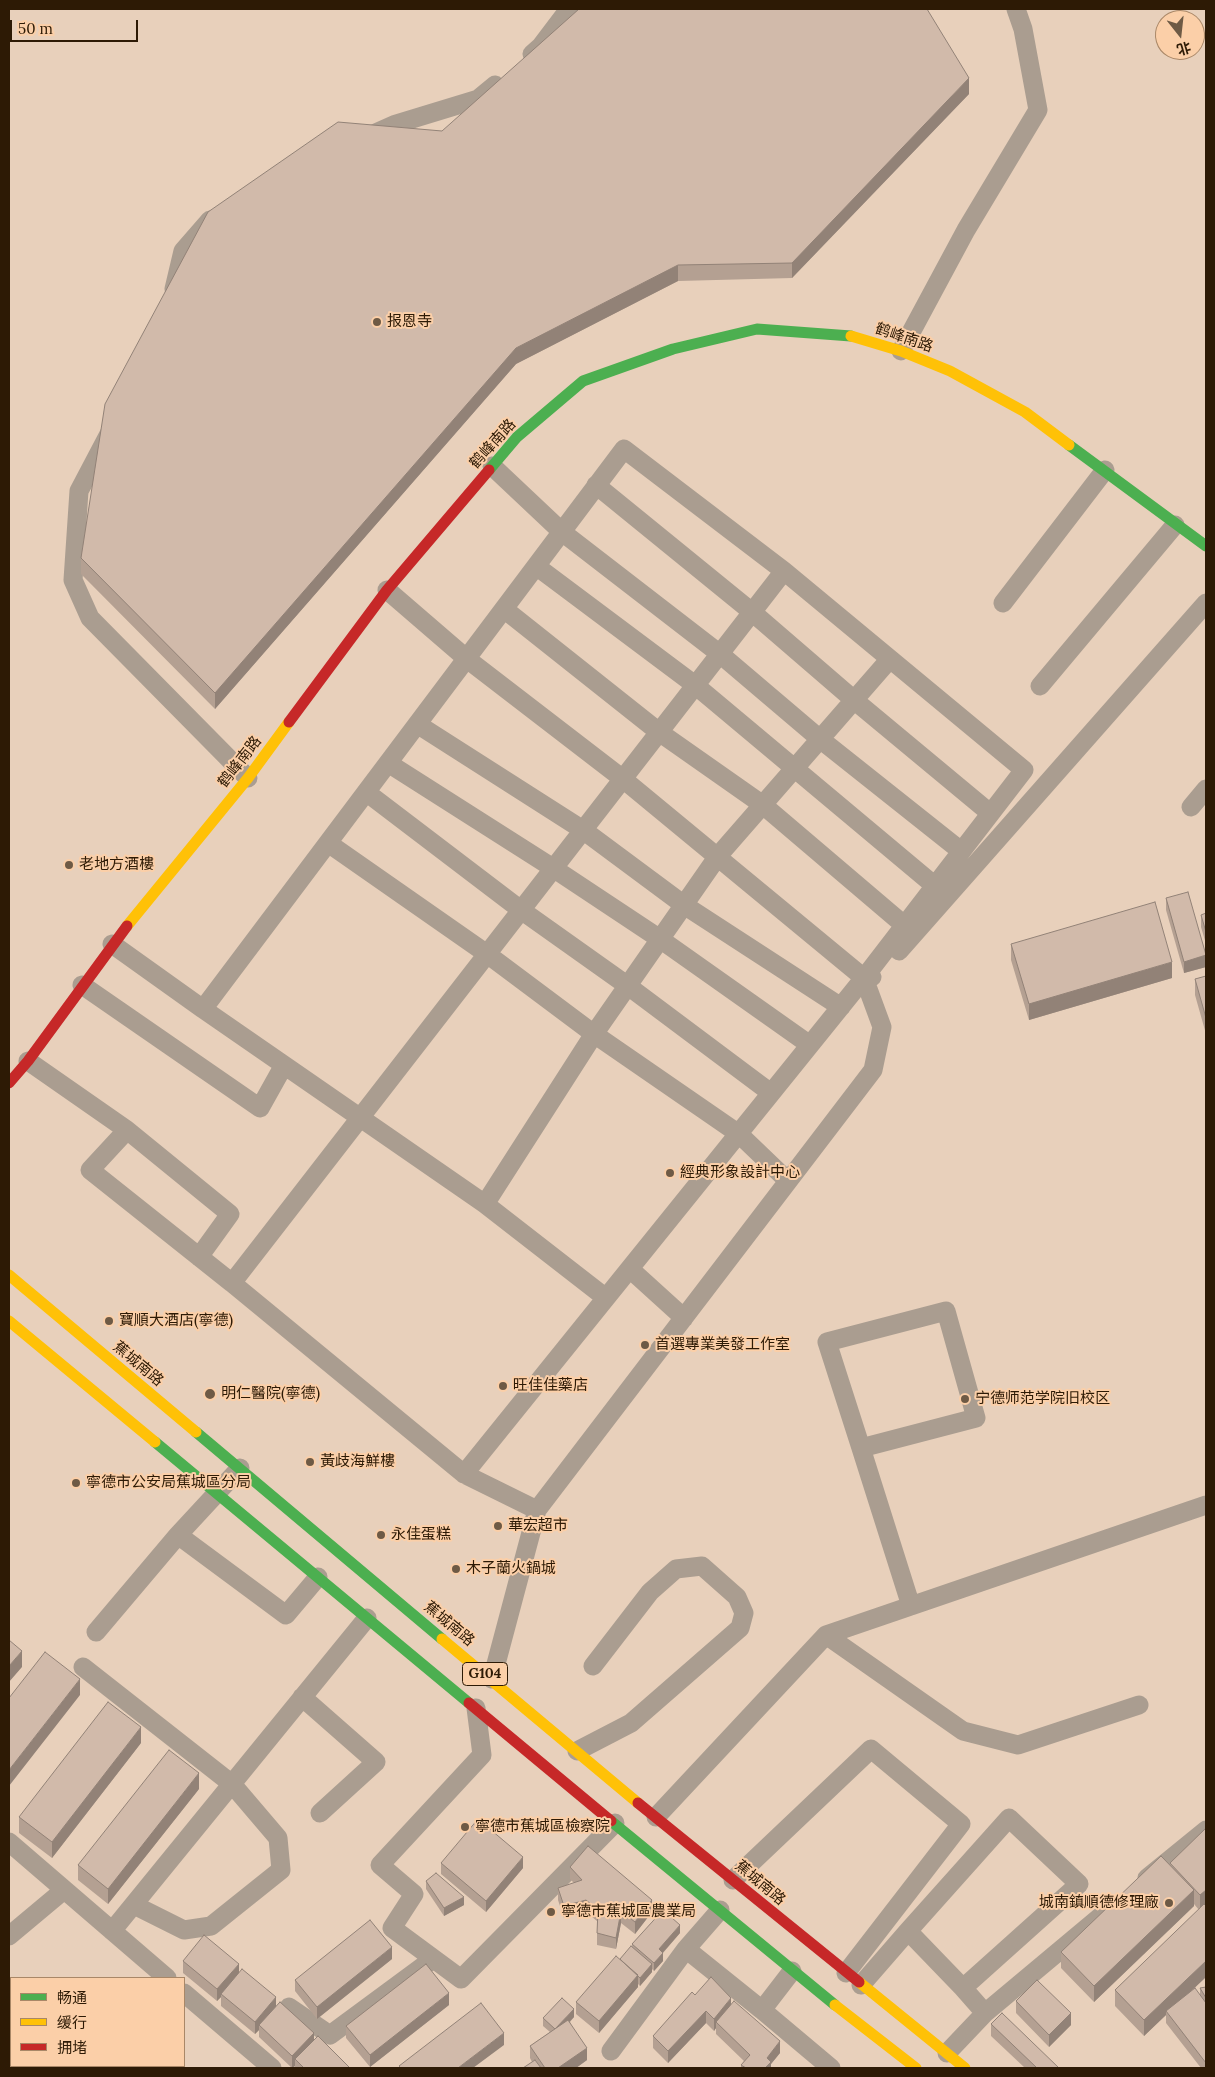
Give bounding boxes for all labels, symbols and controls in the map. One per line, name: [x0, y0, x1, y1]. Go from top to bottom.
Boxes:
scale bar: [12, 10, 140, 42]
north arrow: [1155, 10, 1205, 60]
text: 50 m: [18, 19, 53, 38]
text: 北: [1175, 38, 1193, 59]
place label: 报恩寺: [387, 313, 432, 331]
marker: 报恩寺: [371, 316, 383, 328]
street label: 鹤峰南路: [873, 320, 935, 356]
street label: 鹤峰南路: [466, 416, 520, 472]
street label: 鹤峰南路: [214, 733, 266, 791]
place label: 老地方酒樓: [79, 856, 154, 874]
marker: 老地方酒樓: [63, 859, 75, 871]
place label: 經典形象設計中心: [680, 1164, 800, 1182]
marker: 經典形象設計中心: [664, 1167, 676, 1179]
place label: 寶順大酒店(寧德): [119, 1312, 233, 1330]
marker: 寶順大酒店(寧德): [103, 1315, 115, 1327]
place label: 首選專業美發工作室: [655, 1336, 790, 1354]
street label: 蕉城南路: [109, 1338, 167, 1390]
marker: 首選專業美發工作室: [639, 1339, 651, 1351]
place label: 旺佳佳藥店: [513, 1377, 588, 1395]
marker: 旺佳佳藥店: [497, 1380, 509, 1392]
place label: 明仁醫院(寧德): [221, 1385, 320, 1403]
marker: 明仁醫院(寧德): [203, 1387, 217, 1401]
place label: 宁德师范学院旧校区: [975, 1390, 1110, 1408]
marker: 宁德师范学院旧校区: [959, 1393, 971, 1405]
place label: 黃歧海鮮樓: [320, 1453, 395, 1471]
marker: 黃歧海鮮樓: [304, 1456, 316, 1468]
place label: 寧德市公安局蕉城區分局: [86, 1474, 251, 1492]
marker: 寧德市公安局蕉城區分局: [70, 1477, 82, 1489]
place label: 華宏超市: [508, 1517, 568, 1535]
marker: 華宏超市: [492, 1520, 504, 1532]
place label: 永佳蛋糕: [391, 1526, 451, 1544]
marker: 永佳蛋糕: [375, 1529, 387, 1541]
place label: 木子蘭火鍋城: [466, 1560, 556, 1578]
marker: 木子蘭火鍋城: [450, 1563, 462, 1575]
street label: 蕉城南路: [420, 1598, 478, 1650]
road number: G104: [462, 1662, 508, 1686]
place label: 寧德市蕉城區檢察院: [475, 1818, 610, 1836]
marker: 寧德市蕉城區檢察院: [459, 1821, 471, 1833]
street label: 蕉城南路: [731, 1857, 789, 1909]
place label: 城南鎮順德修理廠: [1039, 1894, 1159, 1912]
marker: 城南鎮順德修理廠: [1163, 1897, 1175, 1909]
place label: 寧德市蕉城區農業局: [561, 1903, 696, 1921]
marker: 寧德市蕉城區農業局: [545, 1906, 557, 1918]
legend: [10, 1977, 185, 2067]
text: 畅通: [57, 1988, 87, 2007]
text: 缓行: [57, 2013, 87, 2032]
text: 拥堵: [57, 2038, 87, 2057]

